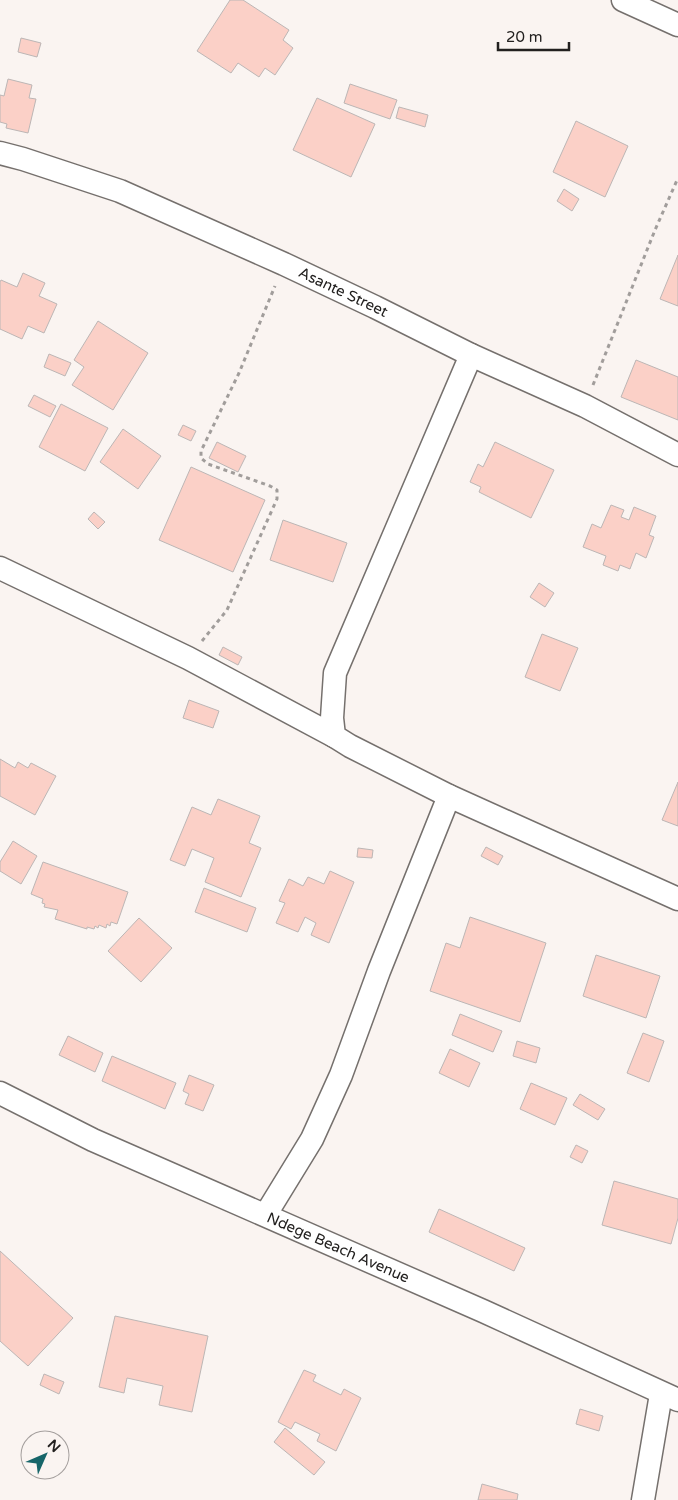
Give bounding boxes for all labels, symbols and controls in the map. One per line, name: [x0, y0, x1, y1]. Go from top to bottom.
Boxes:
scale bar: [498, 20, 569, 52]
text: 20 m: [506, 28, 543, 46]
street label: Asante Street: [296, 263, 391, 321]
street label: Ndege Beach Avenue: [264, 1208, 412, 1287]
north arrow: [20, 1430, 70, 1480]
text: N: [44, 1436, 64, 1456]

